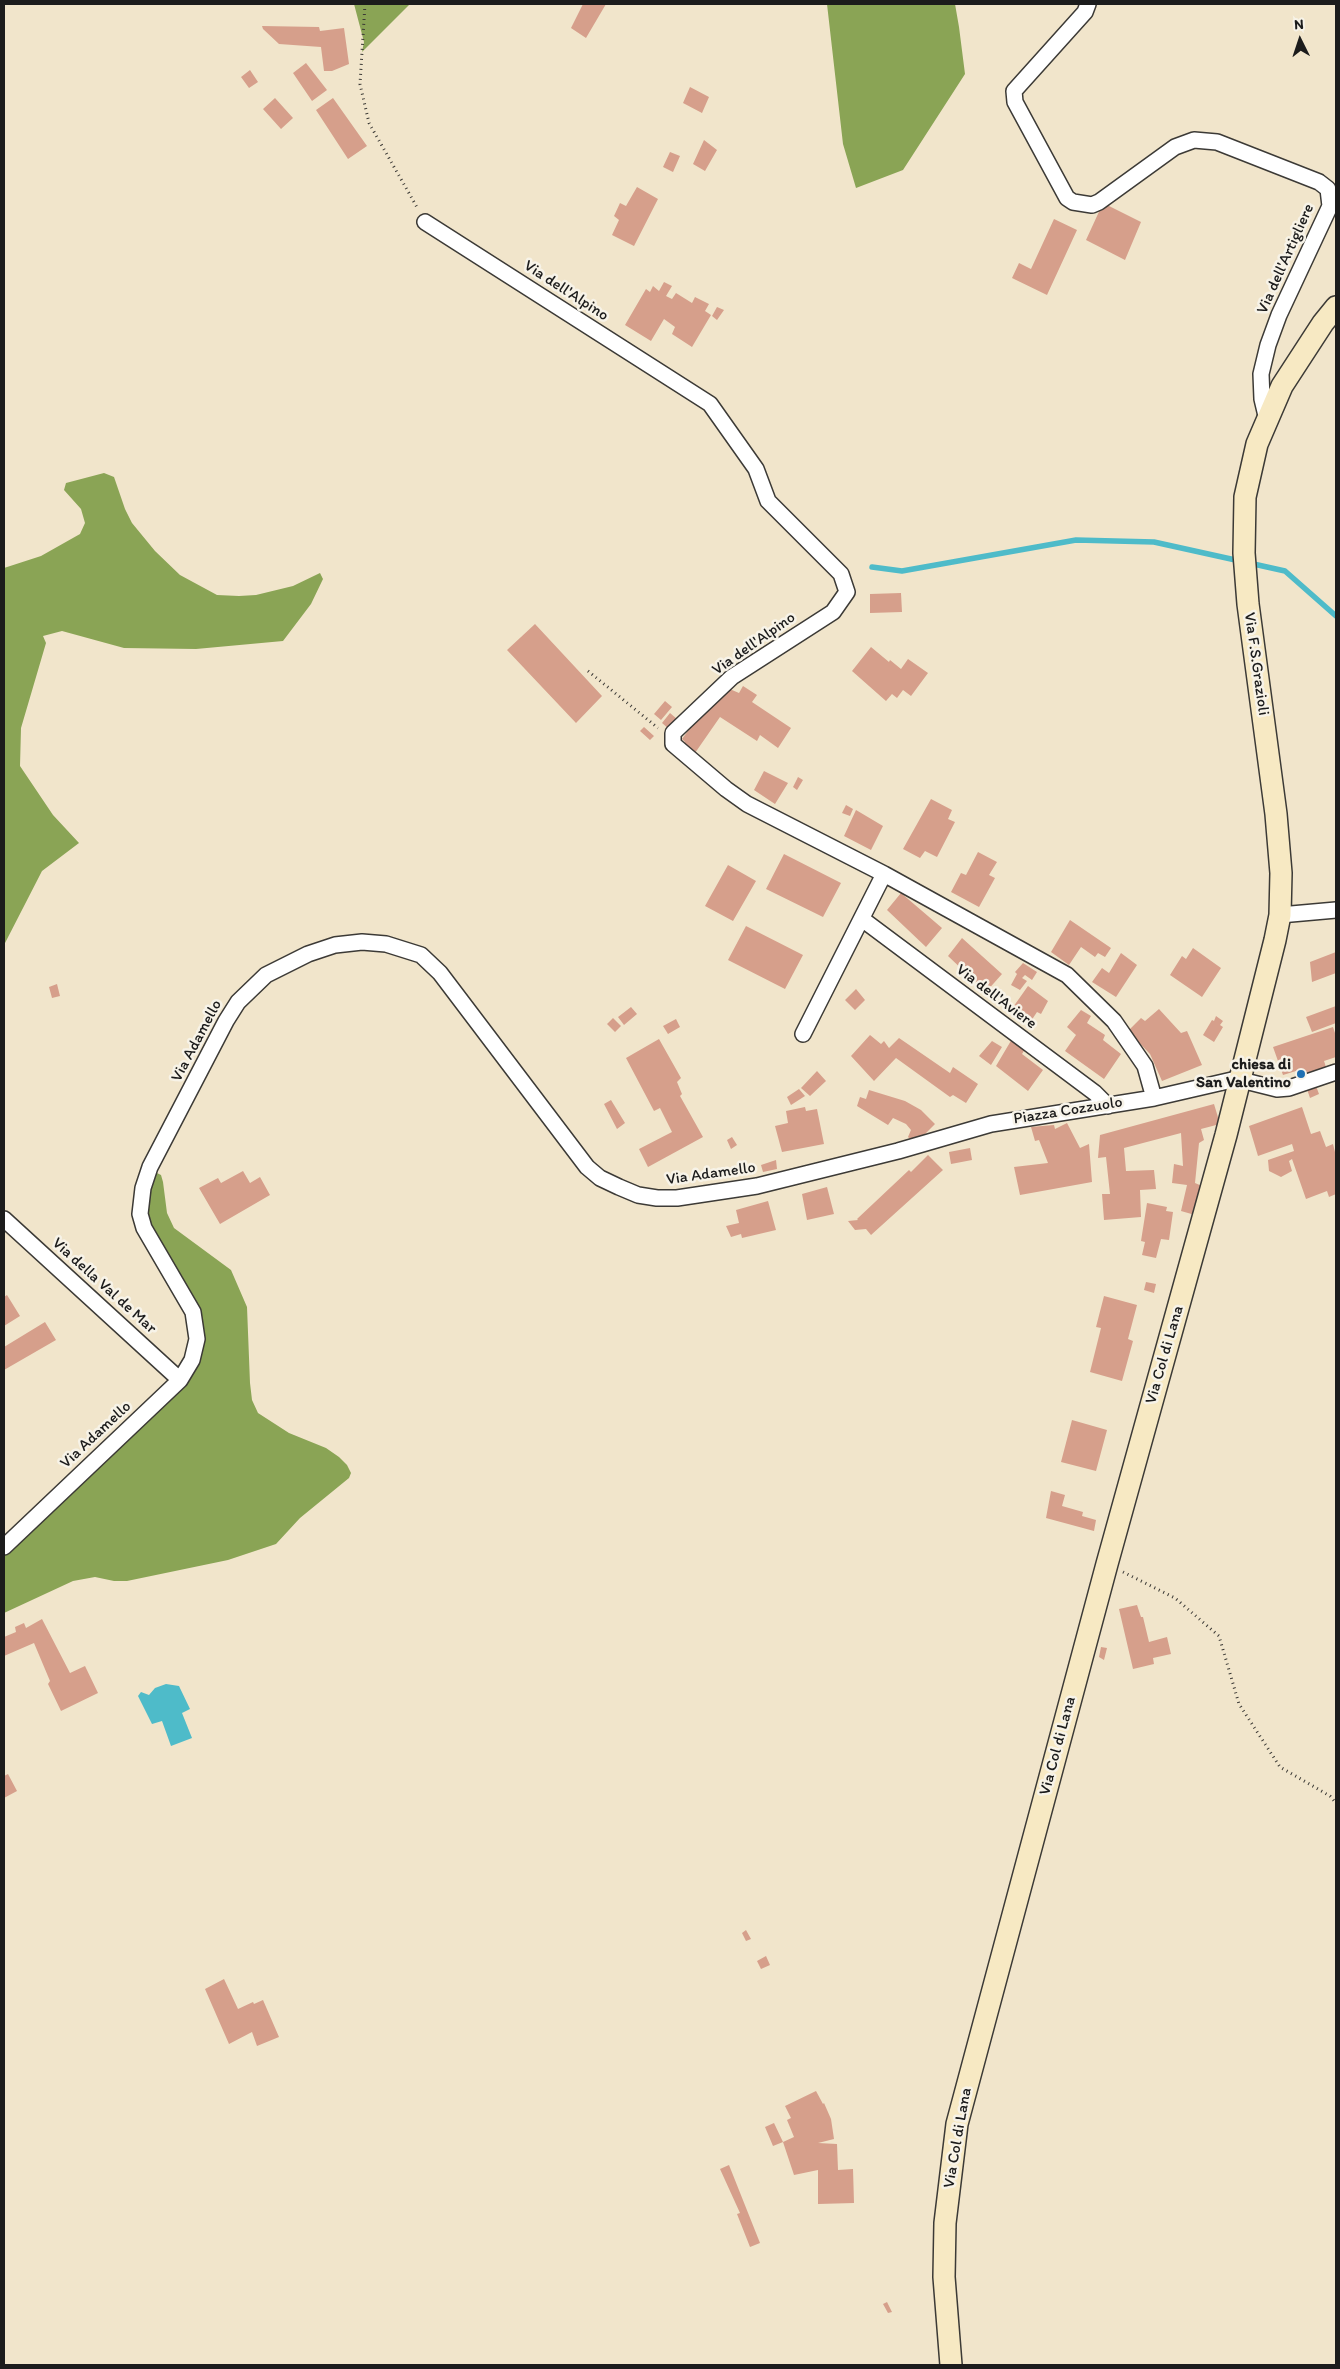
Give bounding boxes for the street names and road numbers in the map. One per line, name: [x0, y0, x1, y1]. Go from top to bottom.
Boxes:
street label: Via dell'Artigliere: [1253, 201, 1319, 317]
street label: Via dell'Alpino: [520, 256, 612, 326]
street label: Via dell'Alpino: [709, 608, 799, 680]
street label: Via F.S.Grazioli: [1239, 611, 1273, 717]
street label: Via dell'Aviere: [952, 960, 1040, 1034]
street label: Via Adamello: [167, 997, 227, 1085]
street label: Piazza Cozzuolo: [1012, 1093, 1124, 1129]
street label: Via Adamello: [665, 1158, 757, 1190]
street label: Via della Val de Mar: [48, 1234, 160, 1338]
street label: Via Col di Lana: [1142, 1304, 1188, 1406]
street label: Via Adamello: [57, 1397, 135, 1473]
street label: Via Col di Lana: [1036, 1695, 1080, 1797]
street label: Via Col di Lana: [940, 2086, 976, 2190]

